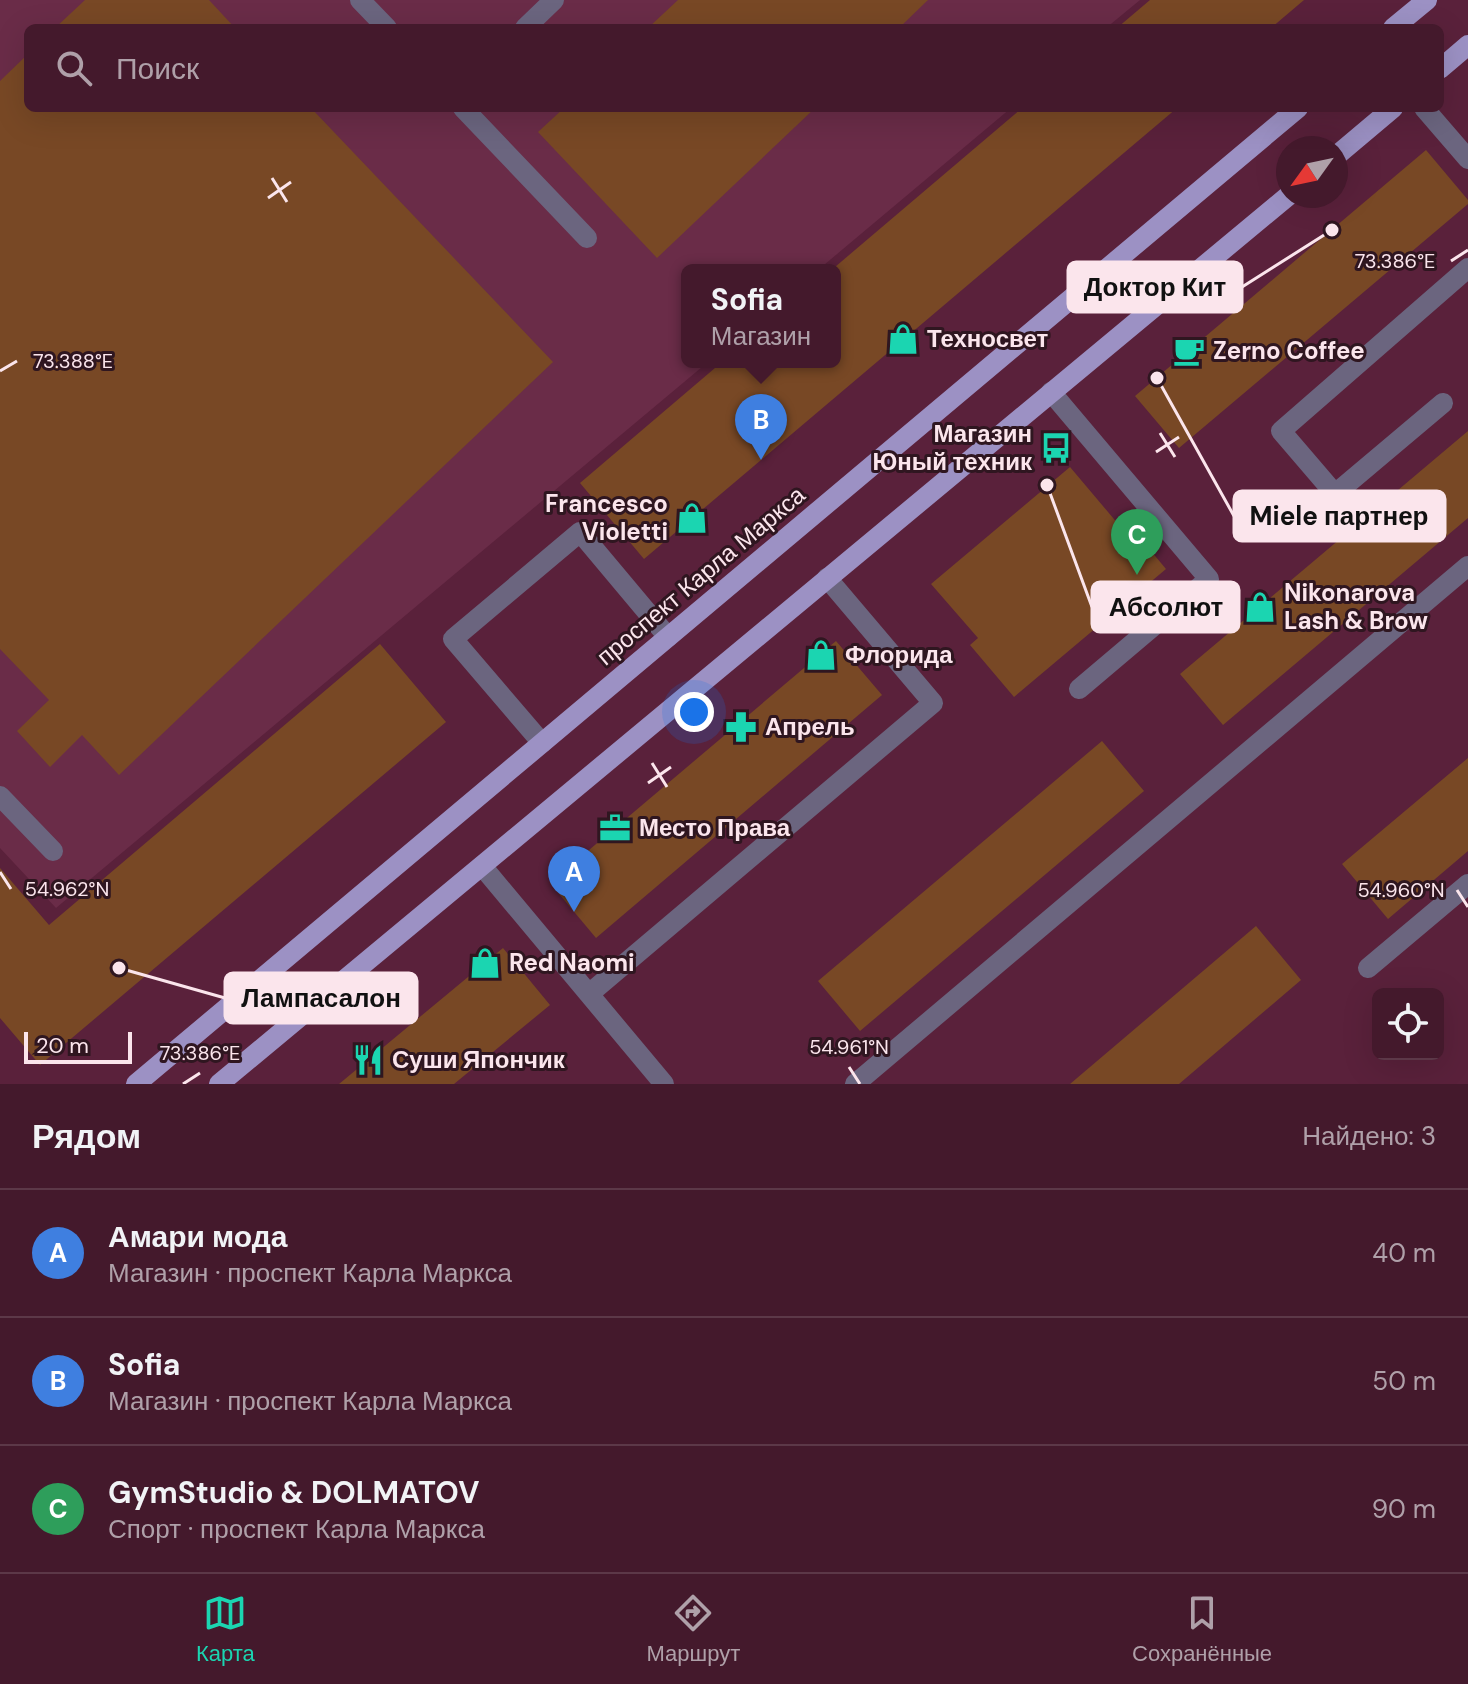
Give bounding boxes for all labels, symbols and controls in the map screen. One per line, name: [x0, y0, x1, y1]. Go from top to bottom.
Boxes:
search box: [24, 24, 1444, 112]
icon: search: [52, 46, 96, 90]
text: Поиск: [116, 49, 199, 88]
north arrow: [1276, 136, 1348, 208]
text: 73.386°E: [1355, 248, 1435, 274]
callout: Доктор Кит: [1068, 262, 1242, 312]
popup: [681, 264, 841, 368]
text: Доктор Кит: [1084, 270, 1227, 304]
text: Sofia: [711, 280, 783, 319]
text: Магазин: [711, 319, 811, 353]
shop icon: Техносвет: [886, 322, 920, 356]
place label: Техносвет: [927, 323, 1049, 354]
cafe icon: Zerno Coffee: [1172, 334, 1206, 368]
place label: Zerno Coffee: [1213, 335, 1365, 366]
text: 73.388°E: [33, 348, 113, 374]
pin: B: [735, 394, 787, 460]
place label: Магазин Юный техник: [872, 418, 1033, 477]
bus stop icon: Магазин Юный техник: [1039, 431, 1073, 465]
street label: проспект Карла Маркса: [590, 479, 812, 672]
place label: Francesco Violetti: [545, 488, 668, 547]
callout: Miele партнер: [1234, 491, 1445, 541]
text: Miele партнер: [1250, 499, 1429, 533]
shop icon: Francesco Violetti: [675, 501, 709, 535]
pin: C: [1111, 509, 1163, 575]
place label: Nikonarova Lash & Brow: [1284, 577, 1428, 636]
callout: Абсолют: [1092, 582, 1239, 632]
text: Абсолют: [1109, 590, 1224, 624]
shop icon: Nikonarova Lash & Brow: [1243, 590, 1277, 624]
shop icon: Флорида: [804, 638, 838, 672]
place label: Флорида: [845, 639, 953, 670]
your location: [674, 692, 714, 732]
pharmacy icon: Апрель: [724, 710, 758, 744]
place label: Апрель: [765, 711, 855, 742]
office icon: Место Права: [598, 811, 632, 845]
place label: Место Права: [639, 812, 791, 843]
pin: A: [548, 846, 600, 912]
text: 54.962°N: [25, 876, 109, 902]
text: 54.960°N: [1357, 877, 1445, 903]
shop icon: Red Naomi: [468, 946, 502, 980]
place label: Red Naomi: [509, 947, 635, 978]
callout: Лампасалон: [225, 973, 417, 1023]
text: Лампасалон: [241, 981, 401, 1015]
map controls: [1372, 988, 1444, 1060]
button: locate: [1372, 988, 1444, 1060]
scale bar: [24, 1028, 132, 1064]
text: 20 m: [36, 1031, 89, 1060]
text: 54.961°N: [809, 1034, 889, 1060]
text: 73.386°E: [160, 1040, 240, 1066]
restaurant icon: Суши Япончик: [351, 1043, 385, 1077]
place label: Суши Япончик: [392, 1044, 566, 1075]
text: Рядом: [32, 1114, 141, 1159]
text: Найдено: 3: [1302, 1119, 1436, 1153]
text: Амари мода: [108, 1217, 287, 1256]
text: A: [49, 1236, 67, 1270]
text: 40 m: [1372, 1236, 1436, 1270]
text: Магазин · проспект Карла Маркса: [108, 1256, 512, 1290]
text: Sofia: [108, 1345, 180, 1384]
text: B: [50, 1364, 66, 1398]
text: 50 m: [1372, 1364, 1436, 1398]
text: Магазин · проспект Карла Маркса: [108, 1384, 512, 1418]
text: GymStudio & DOLMATOV: [108, 1473, 479, 1512]
text: C: [48, 1492, 68, 1526]
text: 90 m: [1372, 1492, 1436, 1526]
text: Спорт · проспект Карла Маркса: [108, 1512, 485, 1546]
tab: Карта: [196, 1591, 255, 1668]
tab: Маршрут: [647, 1591, 740, 1668]
tab: Сохранённые: [1132, 1591, 1272, 1668]

